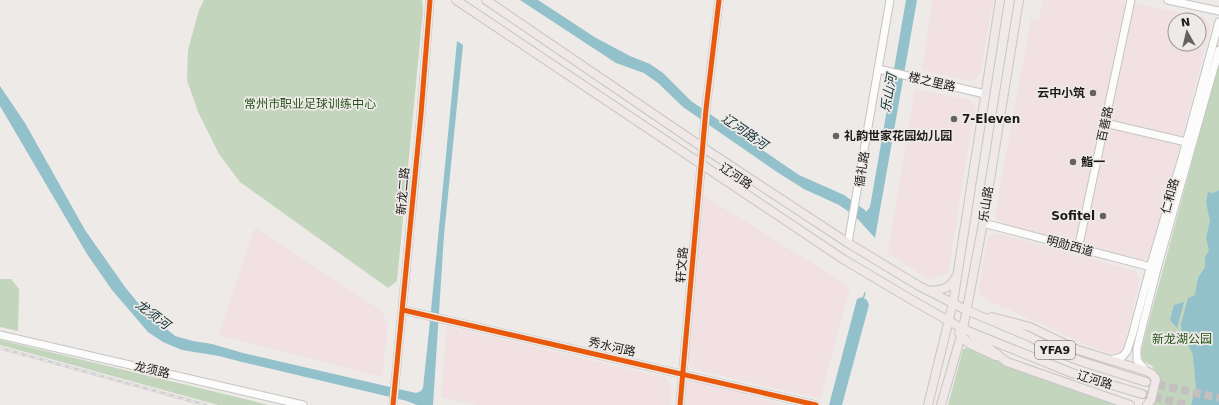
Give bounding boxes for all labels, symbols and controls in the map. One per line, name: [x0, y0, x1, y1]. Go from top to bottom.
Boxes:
north arrow: [1167, 12, 1207, 52]
text: N: [1180, 16, 1191, 30]
water label: 乐山河: [878, 70, 900, 114]
street label: 楼之里路: [907, 70, 957, 94]
place label: 云中小筑: [1037, 86, 1085, 100]
marker: 云中小筑: [1088, 88, 1098, 98]
park label: 常州市职业足球训练中心: [244, 97, 376, 111]
street label: 百善路: [1094, 105, 1116, 143]
water label: 辽河路河: [719, 110, 773, 154]
place label: 7-Eleven: [962, 112, 1020, 126]
marker: 7-Eleven: [949, 114, 959, 124]
place label: 礼韵世家花园幼儿园: [844, 129, 952, 143]
marker: 礼韵世家花园幼儿园: [831, 131, 841, 141]
street label: 循礼路: [852, 150, 872, 188]
place label: 鮨一: [1081, 155, 1105, 169]
marker: 鮨一: [1068, 157, 1078, 167]
street label: 辽河路: [717, 160, 755, 192]
street label: 新龙二路: [394, 166, 412, 216]
street label: 仁和路: [1158, 177, 1182, 215]
street label: 乐山路: [976, 185, 996, 223]
place label: Sofitel: [1051, 209, 1095, 223]
marker: Sofitel: [1098, 211, 1108, 221]
street label: 明勋西道: [1045, 233, 1095, 259]
street label: 轩文路: [673, 246, 691, 284]
water label: 龙须河: [133, 297, 175, 334]
park label: 新龙湖公园: [1152, 332, 1212, 346]
street label: 秀水河路: [587, 335, 637, 359]
road number: YFA9: [1035, 341, 1075, 359]
street label: 龙须路: [133, 359, 171, 381]
street label: 辽河路: [1076, 368, 1114, 392]

